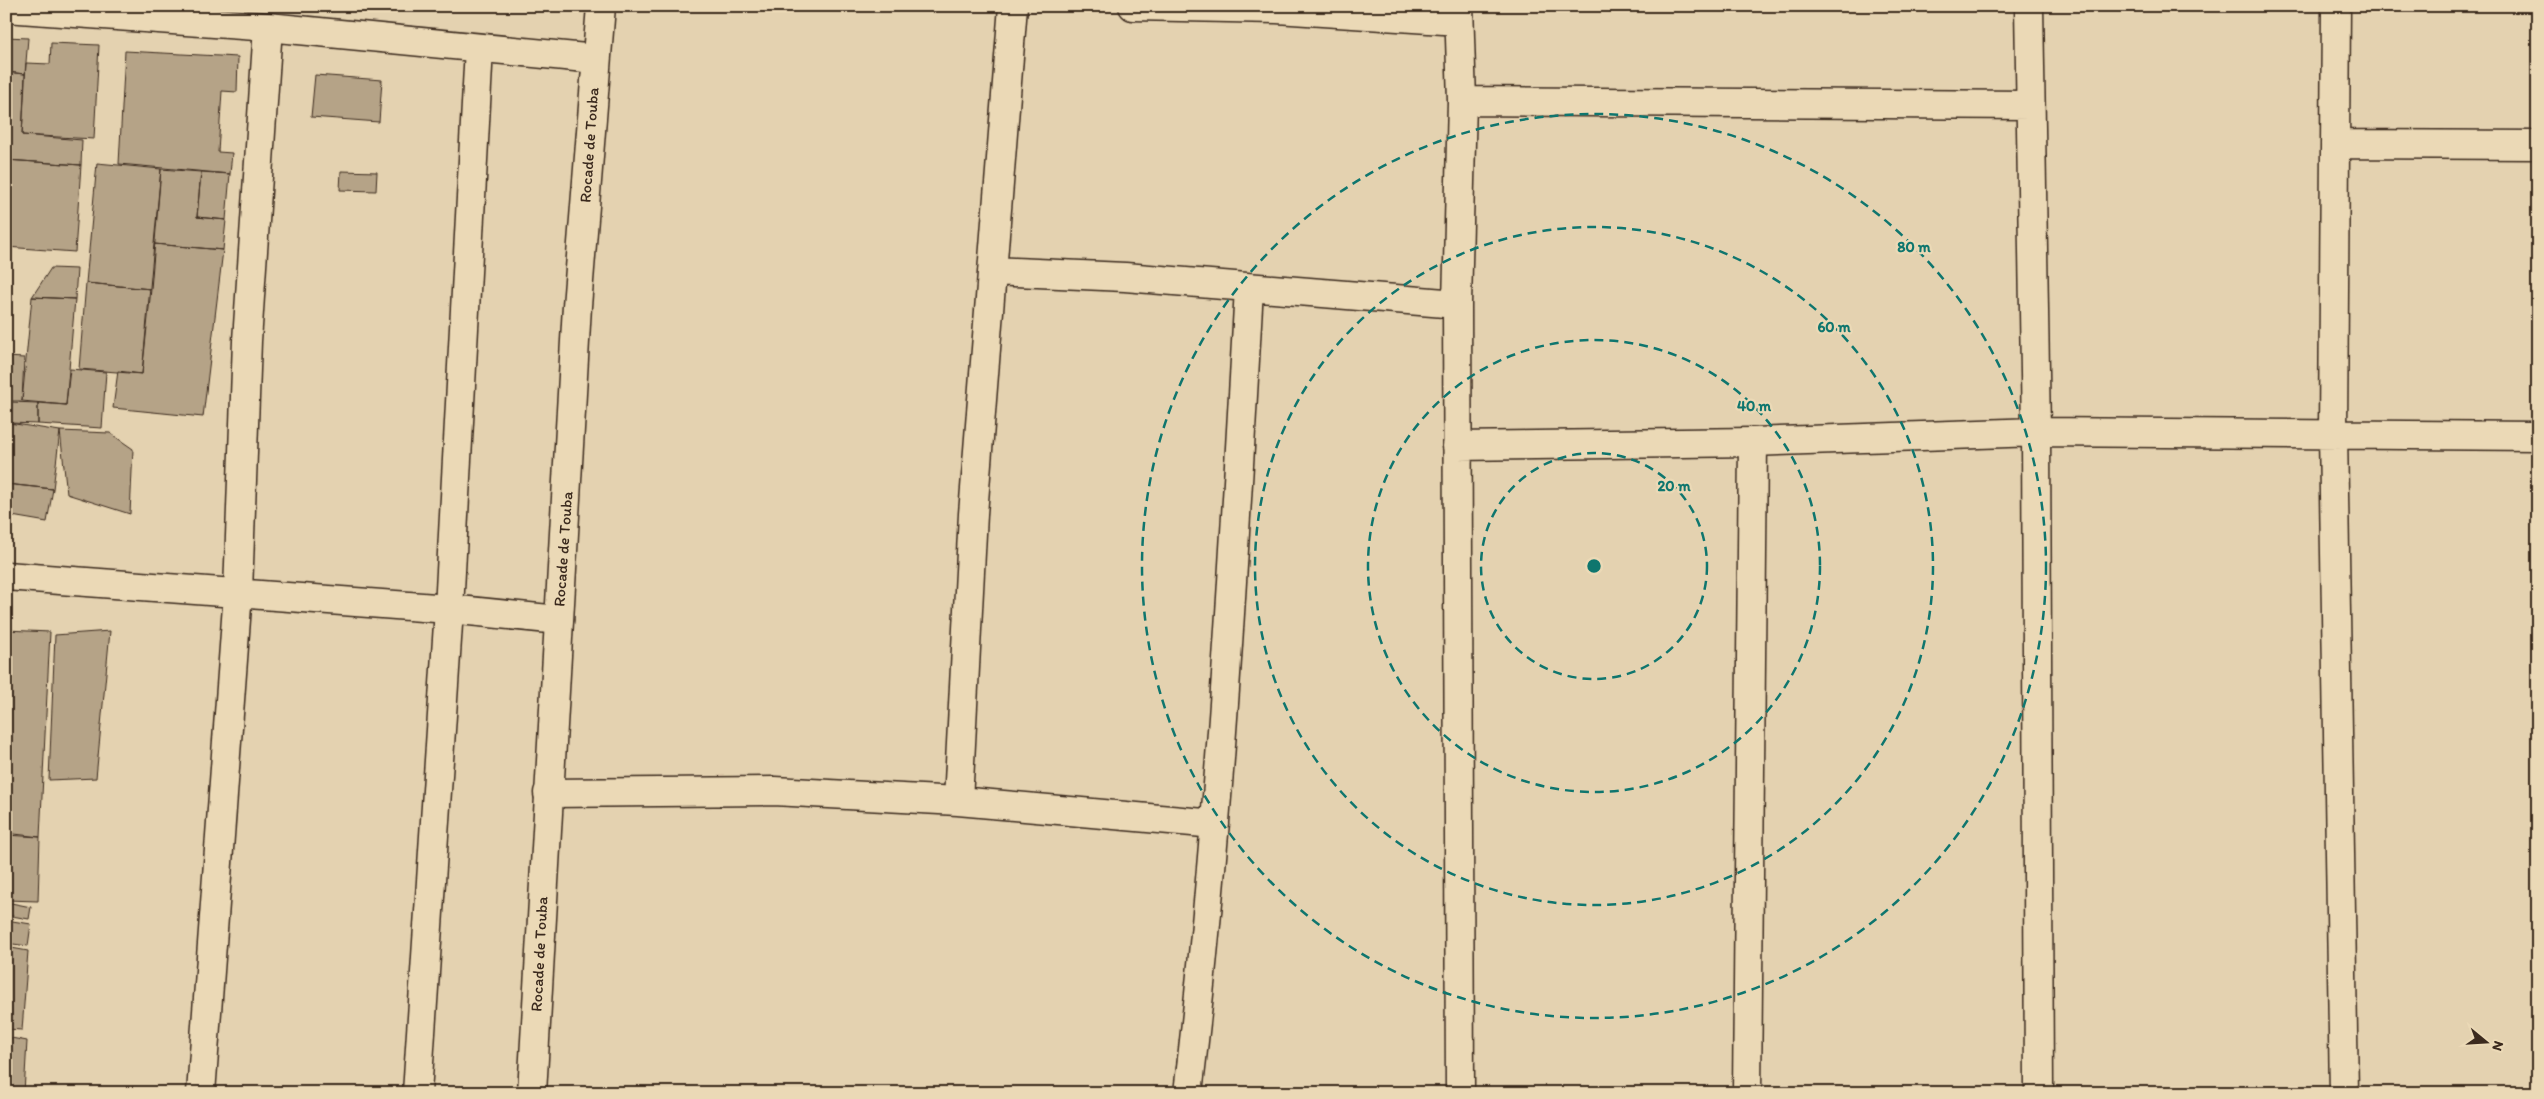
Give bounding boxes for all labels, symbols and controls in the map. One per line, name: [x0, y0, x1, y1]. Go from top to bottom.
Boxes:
street label: Rocade de Touba: [575, 86, 603, 203]
text: 80 m: [1897, 238, 1931, 256]
text: 60 m: [1817, 318, 1851, 336]
text: 40 m: [1737, 397, 1772, 415]
text: 20 m: [1657, 477, 1691, 495]
street label: Rocade de Touba: [549, 490, 577, 607]
centre of rings: [1585, 557, 1603, 575]
street label: Rocade de Touba: [526, 895, 552, 1012]
north arrow: [2462, 1016, 2512, 1066]
text: N: [2488, 1039, 2507, 1053]

